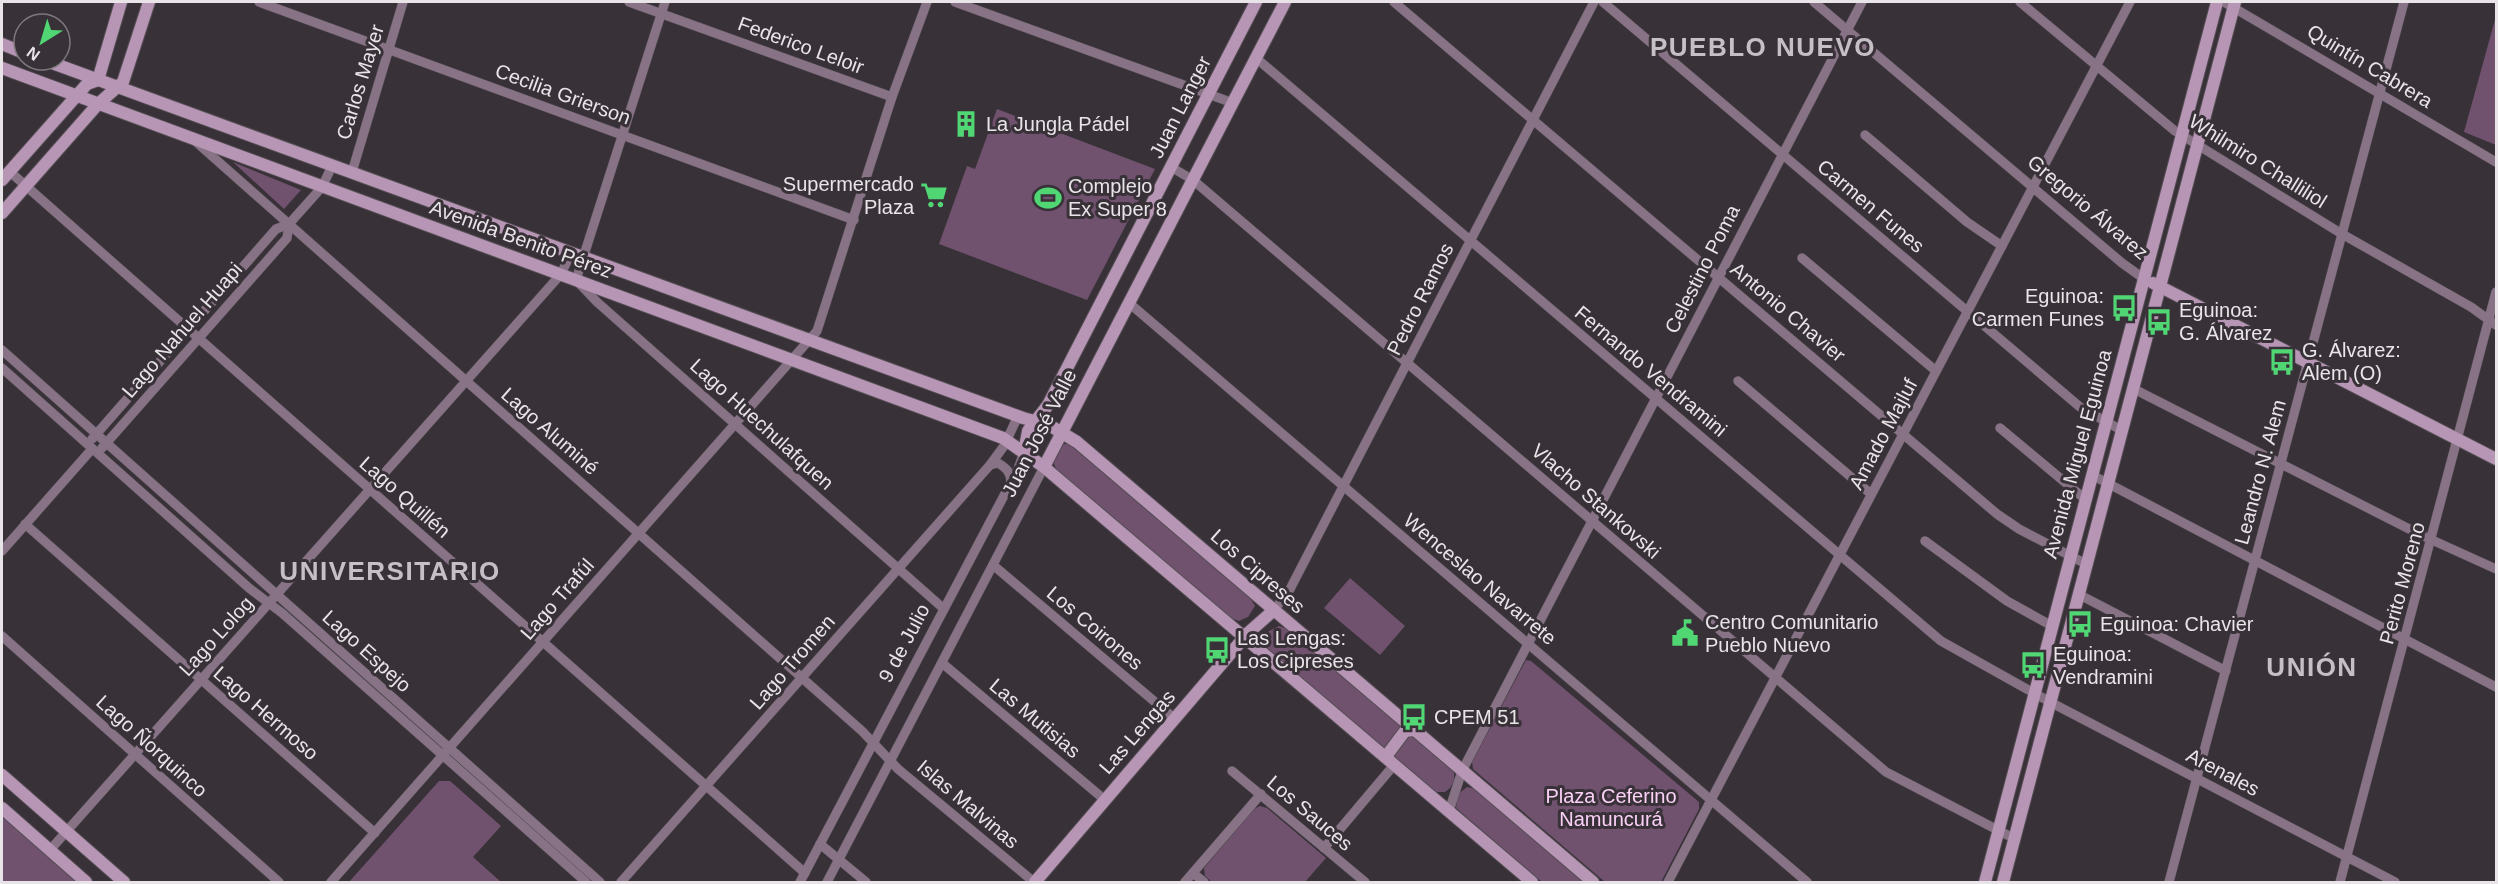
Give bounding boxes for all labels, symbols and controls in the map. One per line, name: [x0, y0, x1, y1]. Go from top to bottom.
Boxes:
north arrow: [12, 12, 72, 72]
street label: Federico Leloir: [735, 12, 867, 78]
street label: Quintín Cabrera: [2303, 20, 2437, 113]
street label: Carlos Mayer: [332, 22, 388, 142]
district label: PUEBLO NUEVO: [1650, 32, 1876, 62]
text: N: [24, 43, 43, 64]
street label: Juan Langer: [1145, 52, 1215, 162]
street label: Cecilia Grierson: [492, 59, 634, 129]
building icon: La Jungla Pádel: [951, 109, 981, 139]
street label: Whilmiro Challiliol: [2185, 110, 2331, 212]
place label: La Jungla Pádel: [986, 113, 1129, 135]
street label: Gregorio Álvarez: [2023, 150, 2153, 264]
street label: Carmen Funes: [1813, 155, 1929, 257]
place label: Supermercado Plaza: [783, 173, 915, 218]
place label: Complejo Ex Super 8: [1068, 175, 1167, 220]
supermarket icon: Supermercado Plaza: [919, 180, 949, 210]
sports icon: Complejo Ex Super 8: [1033, 183, 1063, 213]
street label: Avenida Benito Pérez: [427, 196, 615, 282]
street label: Celestino Poma: [1660, 200, 1744, 337]
street label: Pedro Ramos: [1382, 240, 1458, 358]
street label: Lago Nahuel Huapi: [118, 258, 246, 402]
street label: Antonio Chavier: [1726, 258, 1850, 366]
place label: Eguinoa: Carmen Funes: [1972, 285, 2104, 330]
bus stop icon: Eguinoa: Carmen Funes: [2109, 293, 2139, 323]
place label: Eguinoa: G. Álvarez: [2179, 299, 2272, 344]
street label: Fernando Vendramini: [1571, 301, 1731, 441]
bus stop icon: Eguinoa: G. Álvarez: [2144, 307, 2174, 337]
place label: G. Álvarez: Alem (O): [2302, 339, 2401, 384]
street label: Avenida Miguel Eguinoa: [2039, 346, 2116, 561]
bus stop icon: G. Álvarez: Alem (O): [2267, 347, 2297, 377]
street label: Lago Huechulafquen: [686, 354, 838, 494]
street label: Juan José Valle: [997, 366, 1081, 500]
street label: Amado Majluf: [1845, 374, 1922, 493]
street label: Lago Aluminé: [497, 383, 603, 479]
street label: Leandro N. Alem: [2230, 397, 2290, 547]
street label: Vlacho Stankovski: [1527, 439, 1665, 563]
street label: Lago Quillén: [355, 452, 455, 542]
street label: Wenceslao Navarrete: [1399, 509, 1561, 649]
street label: Perito Moreno: [2375, 519, 2429, 647]
street label: Los Cipreses: [1207, 524, 1309, 618]
street label: Lago Trafúl: [516, 554, 598, 644]
district label: UNIVERSITARIO: [279, 556, 501, 586]
street label: Los Coirones: [1043, 582, 1147, 674]
street label: Lago Lolog: [175, 592, 257, 680]
street label: 9 de Julio: [874, 600, 934, 686]
street label: Lago Espejo: [318, 606, 416, 696]
bus stop icon: Eguinoa: Chavier: [2065, 609, 2095, 639]
street label: Lago Tromen: [745, 610, 839, 714]
place label: Centro Comunitario Pueblo Nuevo: [1705, 611, 1878, 656]
place label: Eguinoa: Chavier: [2100, 613, 2254, 635]
public building icon: Centro Comunitario Pueblo Nuevo: [1670, 618, 1700, 648]
place label: Las Lengas: Los Cipreses: [1237, 627, 1354, 672]
bus stop icon: Las Lengas: Los Cipreses: [1202, 635, 1232, 665]
place label: Eguinoa: Vendramini: [2053, 643, 2153, 688]
bus stop icon: Eguinoa: Vendramini: [2018, 650, 2048, 680]
district label: UNIÓN: [2266, 652, 2358, 682]
street label: Lago Hermoso: [209, 662, 323, 764]
street label: Las Mutisias: [985, 674, 1085, 762]
street label: Las Lengas: [1095, 686, 1179, 778]
street label: Lago Ñorquinco: [92, 690, 213, 801]
bus stop icon: CPEM 51: [1399, 702, 1429, 732]
place label: CPEM 51: [1434, 706, 1520, 728]
street label: Arenales: [2183, 744, 2263, 800]
street label: Islas Malvinas: [913, 755, 1023, 853]
street label: Los Sauces: [1263, 771, 1357, 855]
park label: Plaza Ceferino Namuncurá: [1545, 785, 1677, 830]

